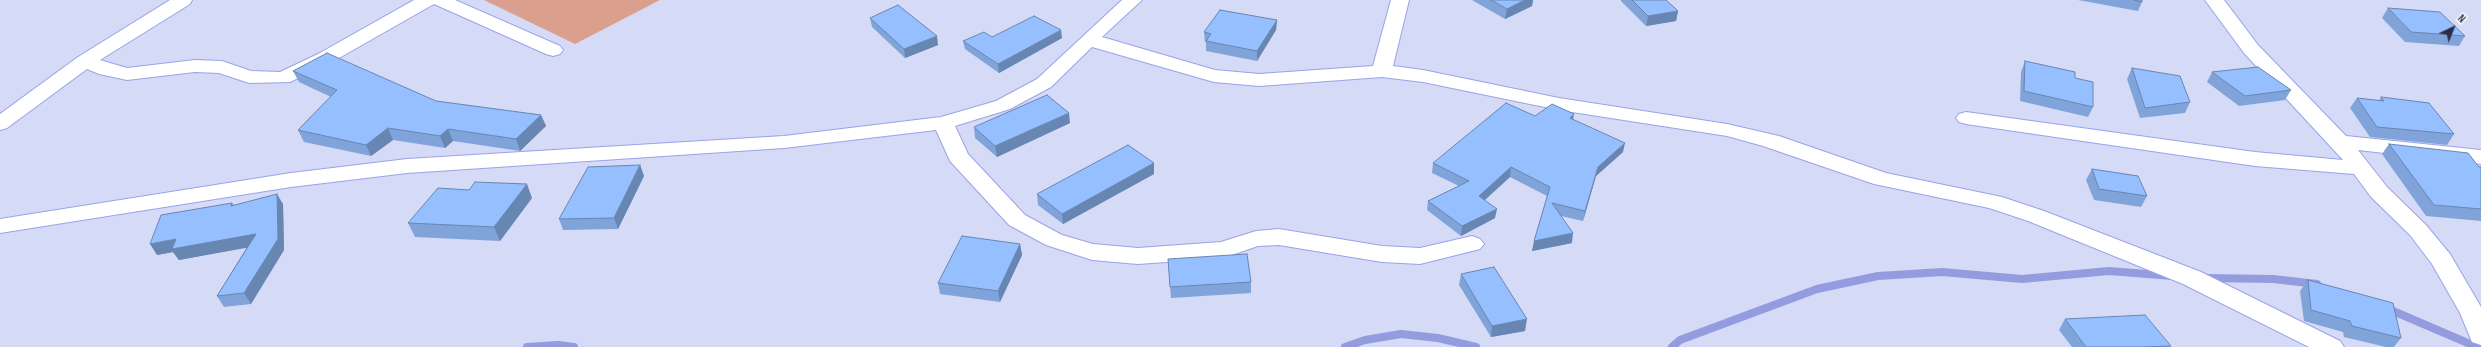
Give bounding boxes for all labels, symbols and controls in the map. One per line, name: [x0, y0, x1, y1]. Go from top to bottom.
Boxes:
north arrow: [2433, 8, 2473, 48]
text: N: [2455, 12, 2468, 26]

